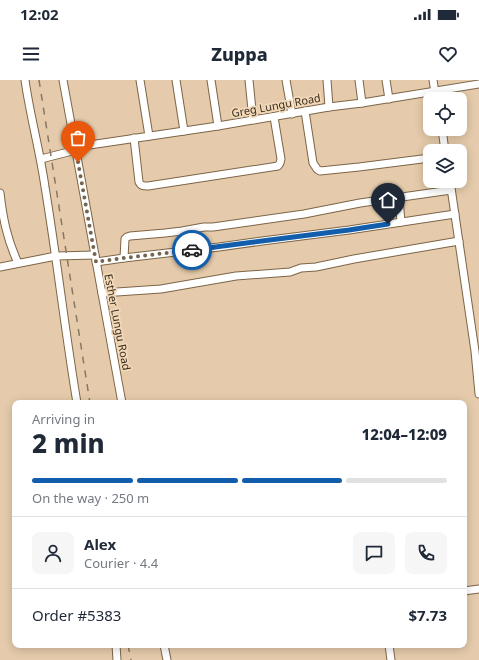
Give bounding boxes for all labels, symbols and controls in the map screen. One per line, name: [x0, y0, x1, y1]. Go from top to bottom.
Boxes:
text: 12:02: [20, 4, 59, 24]
text: Zuppa: [211, 42, 268, 66]
icon: menu: [20, 43, 42, 65]
icon: heart: [437, 43, 459, 65]
street label: Greg Lungu Road: [230, 90, 322, 120]
map controls: [423, 92, 467, 188]
button: locate: [423, 92, 467, 136]
pin: [61, 121, 95, 162]
icon: bag: [67, 127, 89, 149]
button: layers: [423, 144, 467, 188]
pin: [371, 183, 405, 224]
icon: home: [377, 189, 399, 211]
courier: [172, 230, 212, 270]
icon: car: [181, 239, 203, 261]
street label: Esther Lungu Road: [101, 272, 135, 372]
text: Arriving in: [32, 410, 95, 428]
text: 12:04–12:09: [362, 424, 447, 444]
text: 2 min: [32, 425, 105, 461]
text: On the way · 250 m: [32, 489, 149, 507]
button: person: [32, 532, 74, 574]
button: chat: [353, 532, 395, 574]
button: phone: [405, 532, 447, 574]
text: Alex: [84, 534, 116, 554]
text: Courier · 4.4: [84, 554, 158, 572]
text: Order #5383: [32, 605, 121, 625]
text: $7.73: [408, 605, 447, 625]

